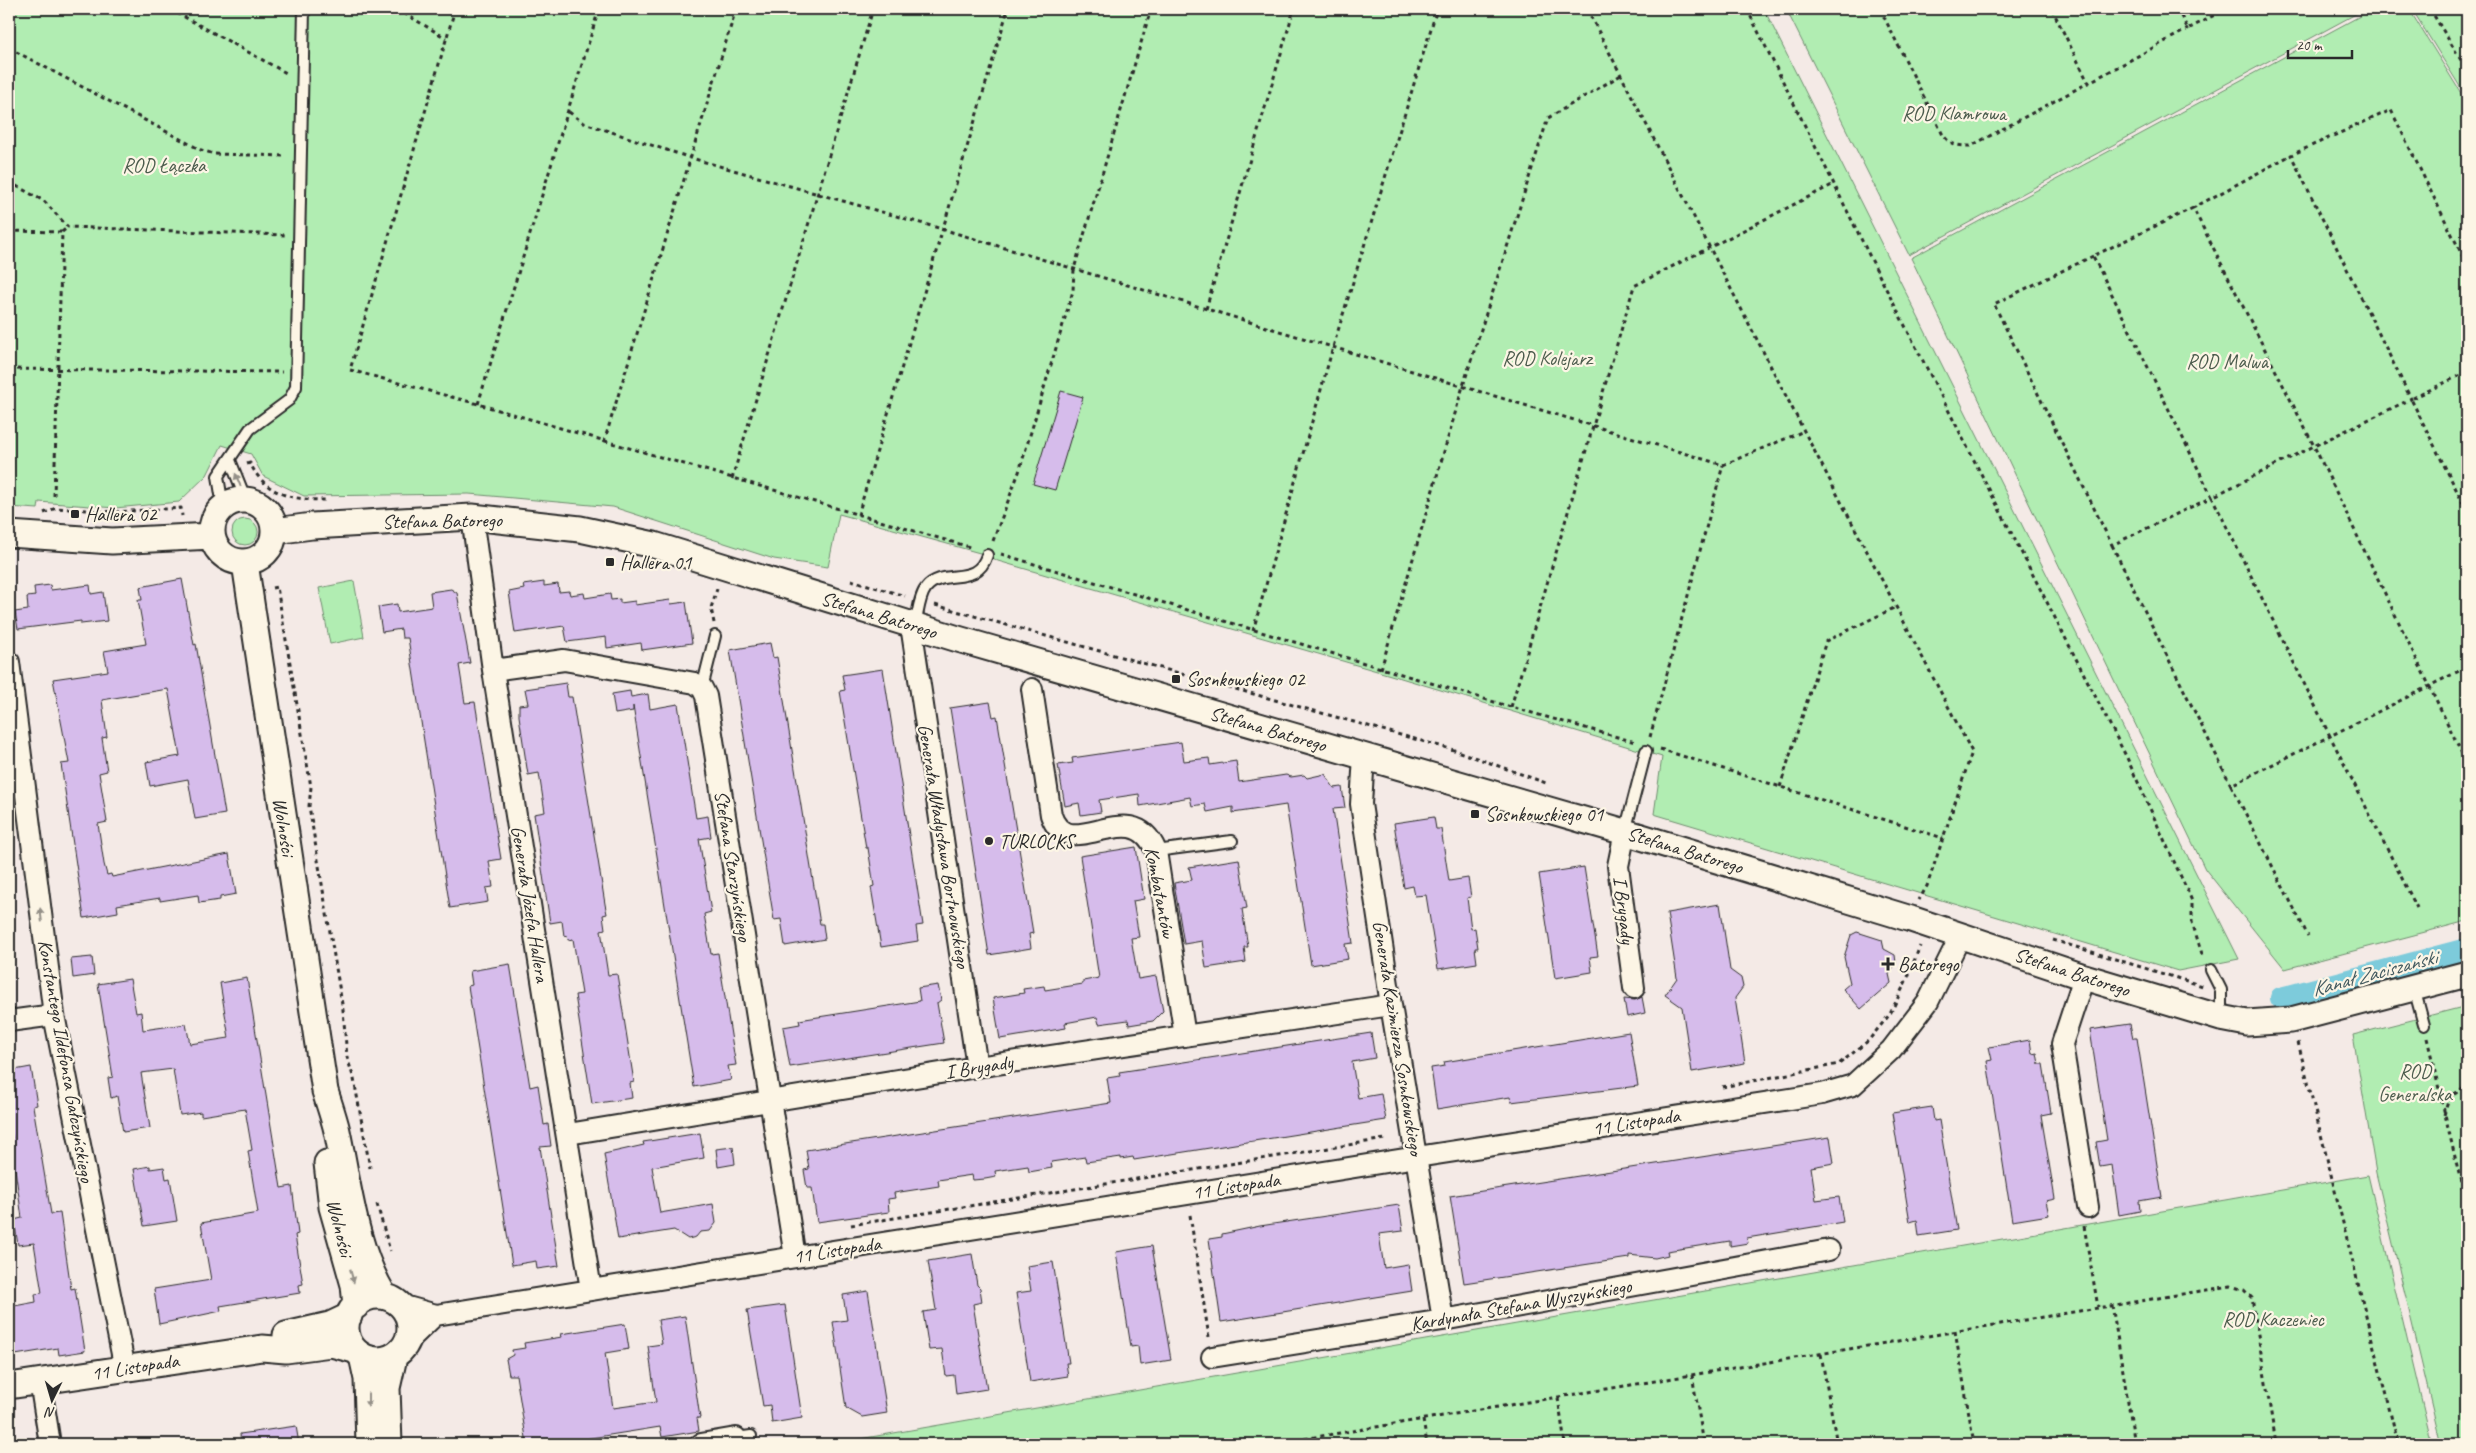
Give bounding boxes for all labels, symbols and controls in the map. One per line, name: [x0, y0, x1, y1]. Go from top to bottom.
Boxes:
scale bar: [2288, 28, 2352, 60]
text: 20 m: [2296, 36, 2323, 55]
park label: ROD Klamrowa: [1902, 101, 2008, 126]
park label: ROD Łączka: [122, 153, 207, 178]
park label: ROD Kolejarz: [1502, 346, 1594, 371]
park label: ROD Malwa: [2186, 349, 2270, 374]
one-way arrow: [234, 472, 242, 487]
place label: Hallera 02: [85, 502, 158, 527]
street label: Stefana Batorego: [382, 507, 503, 535]
marker: Hallera 02: [69, 508, 81, 520]
place label: Hallera 01: [620, 550, 692, 575]
marker: Hallera 01: [604, 556, 616, 568]
street label: Stefana Batorego: [818, 586, 941, 645]
place label: Sosnkowskiego 02: [1186, 667, 1306, 692]
marker: Sosnkowskiego 02: [1170, 673, 1182, 685]
street label: Stefana Batorego: [1207, 700, 1330, 758]
street label: Generała Władysława Bortnowskiego: [912, 722, 976, 971]
street label: Stefana Starzyńskiego: [709, 789, 757, 944]
street label: Wolności: [267, 796, 301, 860]
place label: Sosnkowskiego 01: [1485, 802, 1604, 827]
marker: Sosnkowskiego 01: [1469, 808, 1481, 820]
street label: Stefana Batorego: [1624, 821, 1747, 880]
street label: Generała Józefa Hallera: [505, 824, 555, 986]
place label: TURLOCKS: [999, 829, 1077, 854]
marker: TURLOCKS: [983, 835, 995, 847]
street label: Kombatantów: [1139, 845, 1181, 941]
street label: I Brygady: [1607, 875, 1641, 946]
one-way arrow: [37, 906, 45, 922]
street label: Generała Kazimierza Sosnkowskiego: [1367, 919, 1429, 1159]
street label: Konstantego Ildefonsa Gałczyńskiego: [32, 938, 100, 1185]
street label: Stefana Batorego: [2011, 942, 2134, 1003]
water label: Kanał Zaciszański: [2309, 943, 2444, 1002]
place label: Batorego: [1898, 952, 1960, 977]
marker: Batorego: [1882, 958, 1894, 970]
street label: I Brygady: [944, 1049, 1016, 1085]
park label: ROD Generalska: [2378, 1059, 2453, 1107]
street label: 11 Listopada: [1591, 1103, 1683, 1141]
street label: 11 Listopada: [1191, 1167, 1283, 1205]
street label: Wolności: [321, 1197, 360, 1262]
street label: 11 Listopada: [792, 1231, 884, 1269]
one-way arrow: [348, 1269, 356, 1284]
street label: Kardynała Stefana Wyszyńskiego: [1409, 1273, 1634, 1337]
park label: ROD Kaczeniec: [2222, 1307, 2325, 1332]
street label: 11 Listopada: [90, 1348, 182, 1386]
north arrow: [28, 1376, 78, 1426]
one-way arrow: [364, 1392, 372, 1408]
text: N: [44, 1403, 56, 1421]

